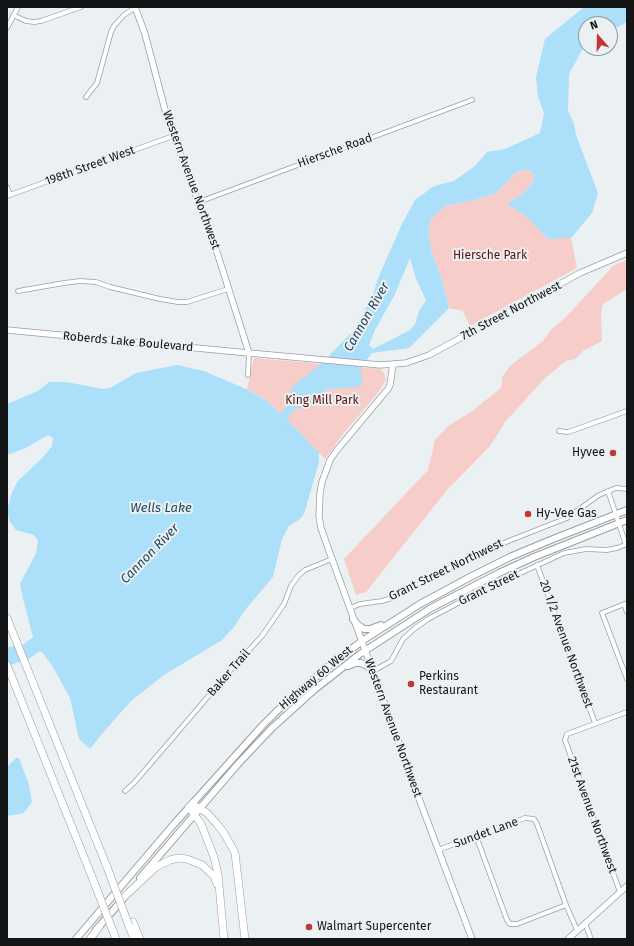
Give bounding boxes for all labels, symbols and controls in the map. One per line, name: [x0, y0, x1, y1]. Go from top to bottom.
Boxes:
north arrow: [578, 16, 618, 56]
text: N: [588, 18, 600, 33]
street label: Western Avenue Northwest: [159, 109, 223, 251]
street label: Hiersche Road: [296, 131, 374, 171]
street label: 198th Street West: [43, 143, 137, 189]
park label: Hiersche Park: [453, 249, 527, 263]
street label: 7th Street Northwest: [458, 278, 564, 344]
water label: Cannon River: [341, 280, 393, 354]
street label: Roberds Lake Boulevard: [62, 329, 194, 355]
park label: King Mill Park: [285, 394, 359, 408]
place label: Hyvee: [572, 446, 605, 460]
marker: Hyvee: [608, 448, 618, 458]
water label: Wells Lake: [130, 500, 192, 516]
place label: Hy-Vee Gas: [536, 507, 597, 521]
marker: Hy-Vee Gas: [523, 509, 533, 519]
water label: Cannon River: [118, 521, 182, 587]
street label: Grant Street Northwest: [387, 536, 505, 604]
street label: Grant Street: [456, 567, 522, 609]
street label: 20 1/2 Avenue Northwest: [536, 578, 596, 710]
street label: Highway 60 West: [276, 643, 356, 713]
street label: Baker Trail: [205, 647, 253, 699]
street label: Western Avenue Northwest: [361, 657, 425, 799]
place label: Perkins Restaurant: [419, 670, 478, 698]
marker: Perkins Restaurant: [406, 679, 416, 689]
street label: 21st Avenue Northwest: [564, 755, 620, 875]
street label: Sundet Lane: [452, 815, 520, 851]
place label: Walmart Supercenter: [317, 920, 431, 934]
marker: Walmart Supercenter: [304, 922, 314, 932]

